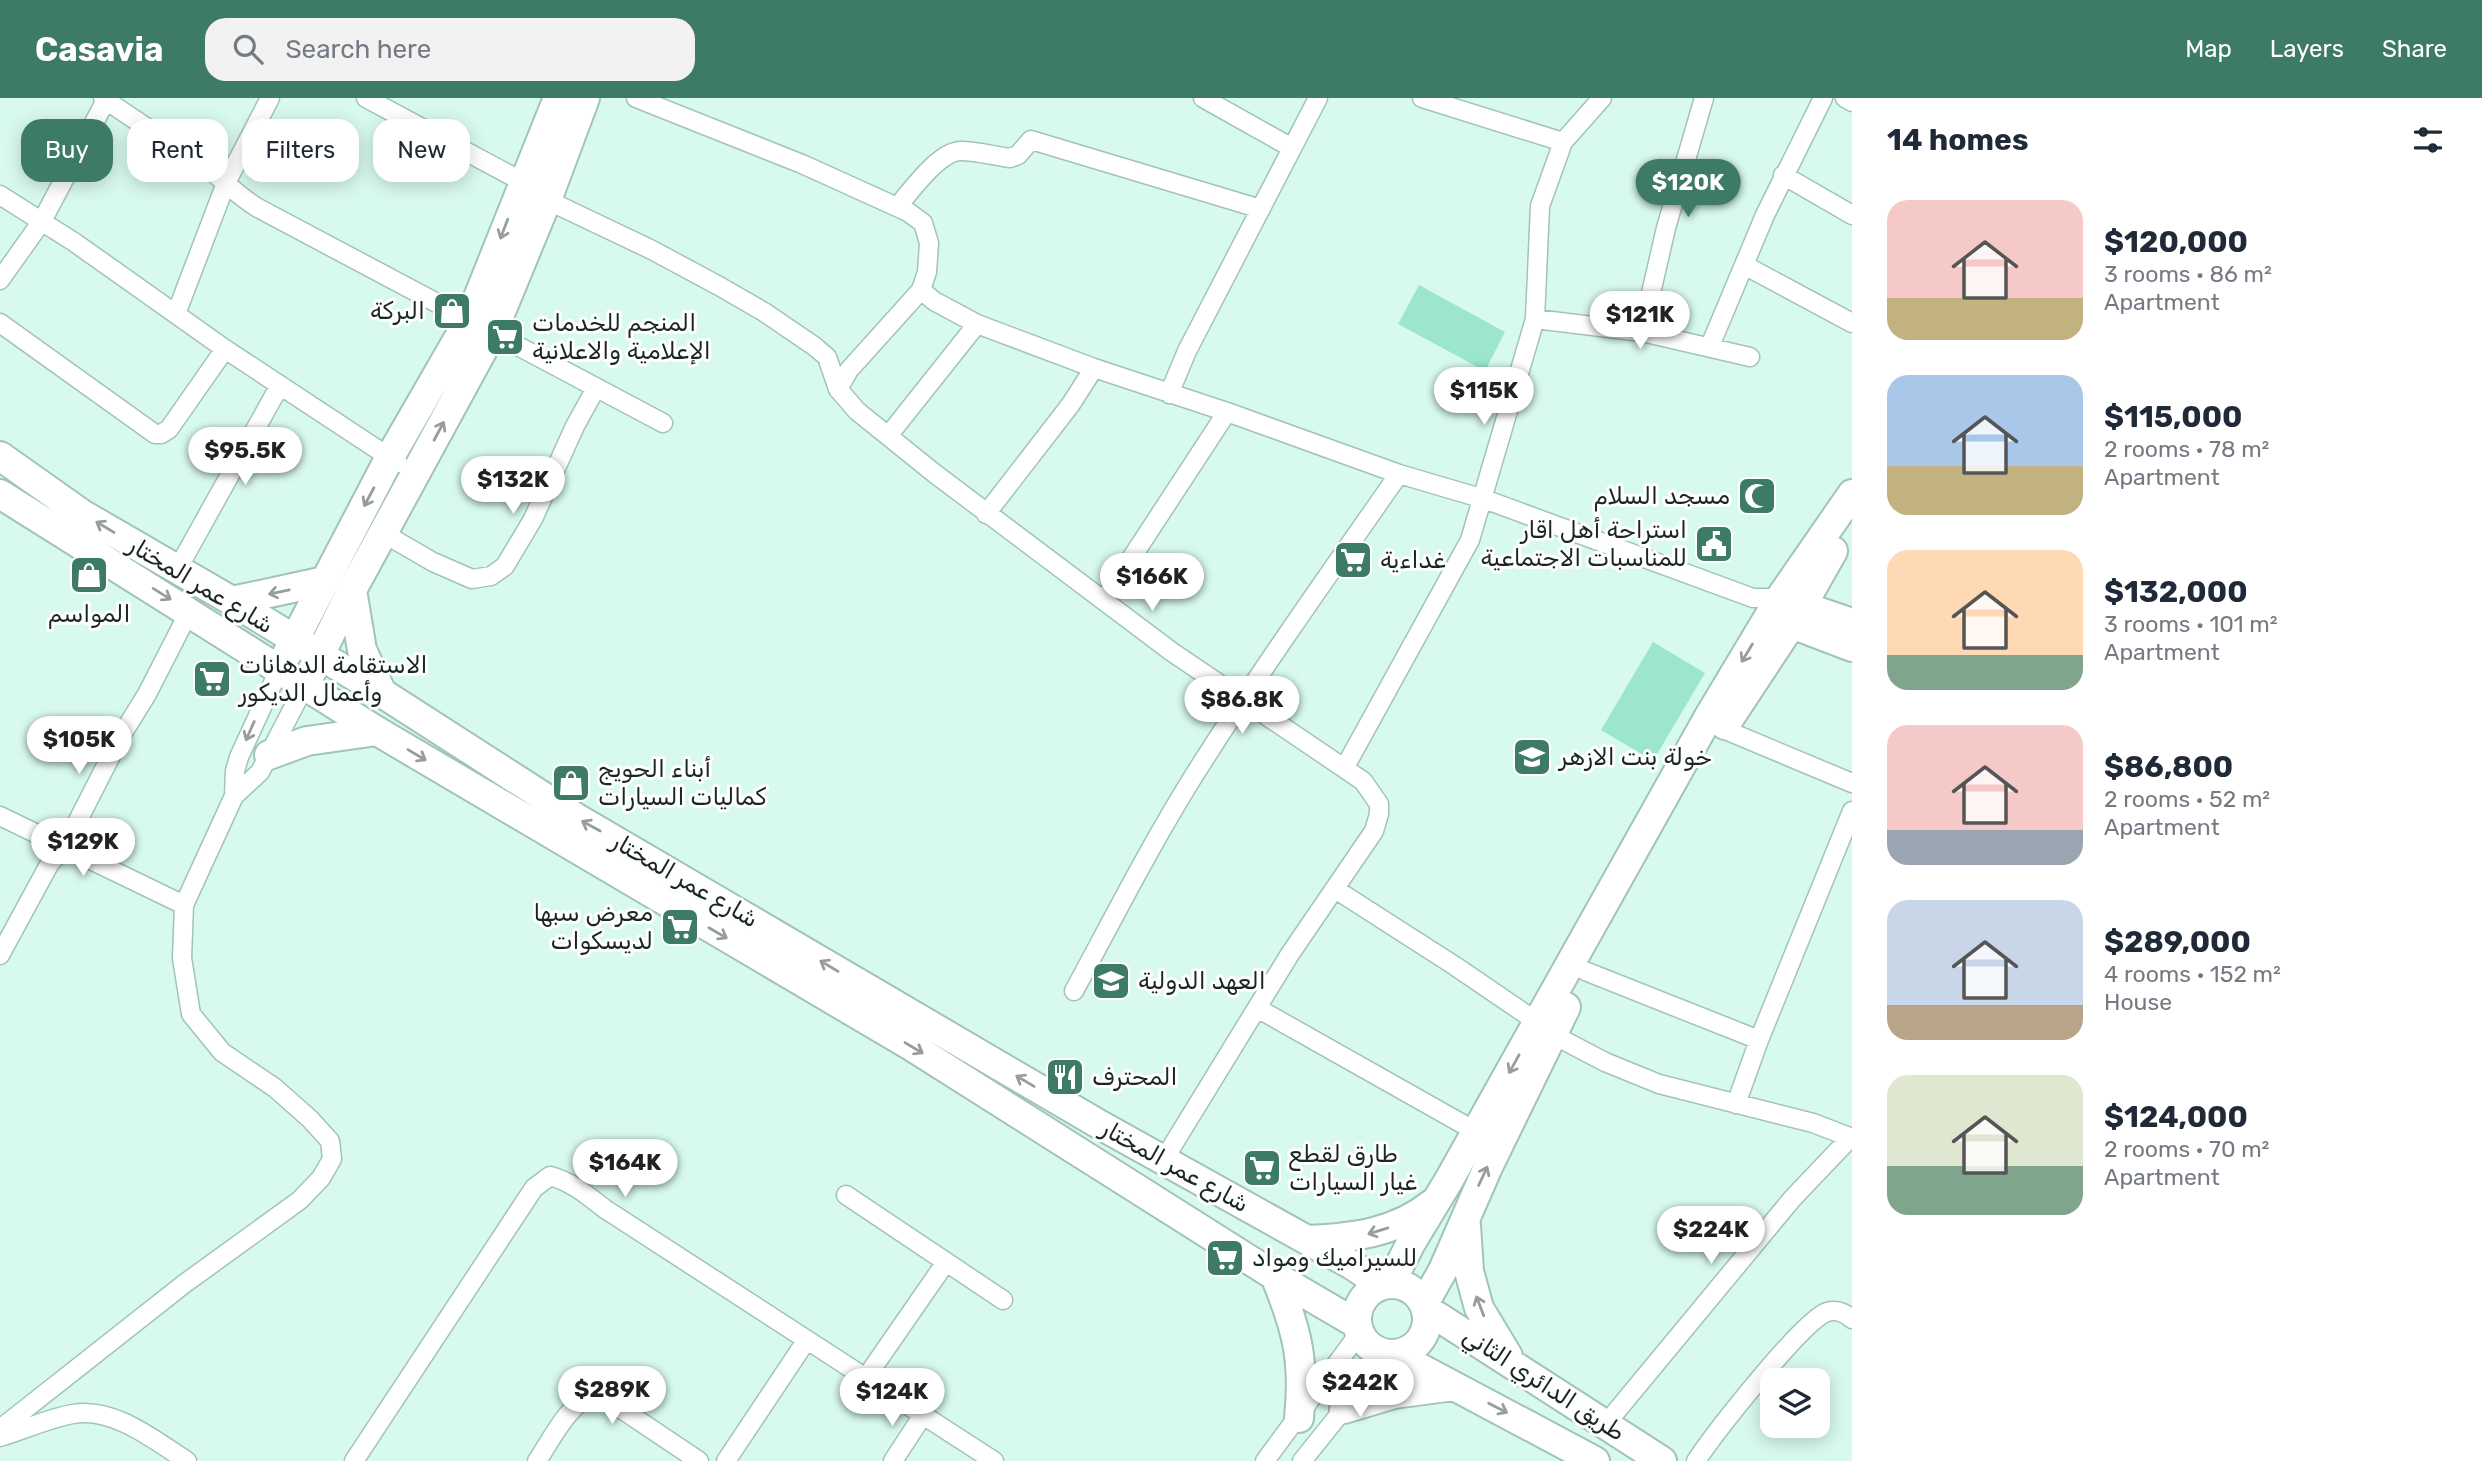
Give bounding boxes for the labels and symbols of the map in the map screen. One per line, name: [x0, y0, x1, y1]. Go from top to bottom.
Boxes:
pin: $120K: [1639, 159, 1737, 219]
one-way arrow: [497, 218, 510, 239]
shop icon: البركة: [431, 290, 473, 332]
pin: $121K: [1591, 292, 1689, 351]
place label: البركة: [370, 297, 425, 325]
place label: المنجم للخدمات الإعلامية والاعلانية: [532, 309, 711, 365]
supermarket icon: المنجم للخدمات الإعلامية والاعلانية: [484, 316, 526, 358]
pin: $115K: [1435, 368, 1533, 427]
one-way arrow: [433, 421, 446, 442]
pin: $95.5K: [188, 428, 302, 487]
pin: $132K: [464, 456, 562, 516]
mosque icon: مسجد السلام: [1736, 475, 1778, 517]
place label: مسجد السلام: [1594, 482, 1730, 512]
one-way arrow: [362, 486, 375, 507]
place label: استراحة أهل اقار للمناسبات الاجتماعية: [1480, 516, 1687, 572]
one-way arrow: [95, 520, 115, 534]
public building icon: استراحة أهل اقار للمناسبات الاجتماعية: [1693, 523, 1735, 565]
street label: شارع عمر المختار: [121, 530, 279, 641]
supermarket icon: غداءية: [1332, 539, 1374, 581]
place label: غداءية: [1380, 546, 1446, 574]
shop icon: المواسم: [68, 554, 110, 596]
pin: $166K: [1103, 554, 1201, 613]
one-way arrow: [268, 586, 291, 600]
one-way arrow: [152, 587, 171, 602]
place label: المواسم: [48, 600, 130, 629]
one-way arrow: [1740, 643, 1754, 663]
place label: الاستقامة الدهانات وأعمال الديكور: [237, 651, 427, 707]
supermarket icon: الاستقامة الدهانات وأعمال الديكور: [191, 658, 233, 700]
pin: $86.8K: [1185, 676, 1299, 736]
pin: $105K: [30, 716, 128, 776]
one-way arrow: [243, 720, 256, 741]
school or university icon: خولة بنت الازهر: [1511, 736, 1553, 778]
place label: خولة بنت الازهر: [1557, 743, 1712, 771]
one-way arrow: [406, 748, 426, 762]
place label: أبناء الحويج كماليات السيارات: [598, 755, 766, 811]
shop icon: أبناء الحويج كماليات السيارات: [550, 762, 592, 804]
pin: $129K: [34, 818, 132, 878]
one-way arrow: [581, 819, 601, 833]
street label: شارع عمر المختار: [604, 826, 763, 935]
place label: معرض سبها لديسكوات: [534, 899, 653, 955]
supermarket icon: معرض سبها لديسكوات: [659, 906, 701, 948]
one-way arrow: [707, 926, 727, 940]
one-way arrow: [820, 958, 840, 972]
school or university icon: العهد الدولية: [1090, 960, 1132, 1002]
place label: العهد الدولية: [1138, 967, 1266, 995]
one-way arrow: [903, 1042, 923, 1056]
one-way arrow: [1507, 1053, 1520, 1074]
restaurant icon: المحترف: [1044, 1056, 1086, 1098]
place label: المحترف: [1092, 1063, 1177, 1091]
one-way arrow: [1016, 1073, 1036, 1087]
street label: شارع عمر المختار: [1094, 1113, 1254, 1220]
pin: $164K: [576, 1140, 674, 1199]
place label: طارق لقطع غيار السيارات: [1289, 1140, 1417, 1196]
supermarket icon: طارق لقطع غيار السيارات: [1241, 1147, 1283, 1189]
one-way arrow: [1477, 1166, 1491, 1187]
pin: $224K: [1662, 1206, 1760, 1266]
one-way arrow: [1368, 1226, 1390, 1239]
supermarket icon: للسيراميك ومواد: [1204, 1237, 1246, 1279]
place label: للسيراميك ومواد: [1252, 1244, 1417, 1272]
one-way arrow: [1472, 1295, 1485, 1317]
street label: طريق الدائري الثاني: [1456, 1321, 1630, 1450]
pin: $242K: [1311, 1360, 1409, 1419]
pin: $289K: [563, 1366, 661, 1426]
pin: $124K: [843, 1368, 941, 1428]
one-way arrow: [1487, 1402, 1508, 1416]

